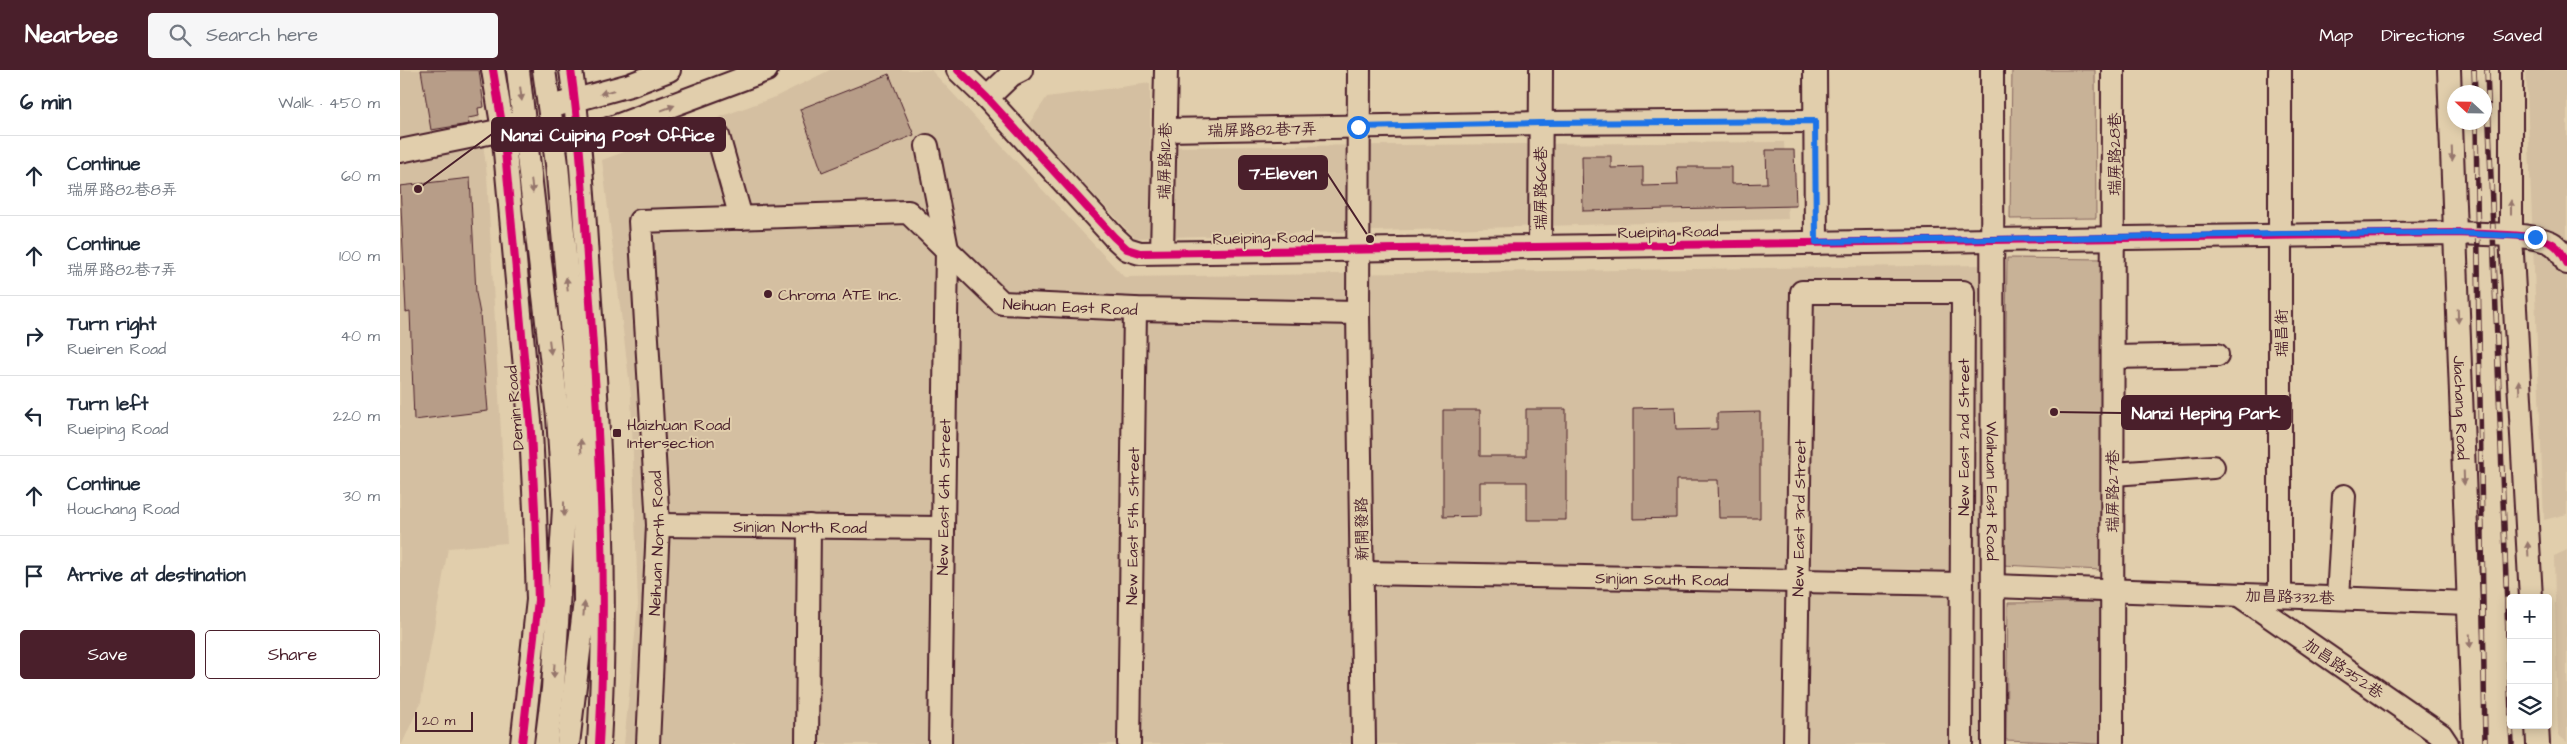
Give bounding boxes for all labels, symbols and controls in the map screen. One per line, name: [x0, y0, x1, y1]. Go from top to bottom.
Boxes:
search box: [148, 13, 498, 58]
text: Nearbee: [25, 18, 118, 52]
icon: search: [166, 21, 194, 49]
text: Search here: [206, 22, 318, 49]
text: Map: [2319, 23, 2353, 48]
text: Directions: [2381, 23, 2465, 48]
text: Saved: [2493, 23, 2542, 48]
north arrow: [2447, 85, 2492, 130]
one-way arrow: [517, 87, 525, 103]
text: 6 min: [20, 88, 72, 117]
one-way arrow: [599, 88, 614, 96]
text: Walk · 450 m: [278, 92, 380, 114]
one-way arrow: [661, 103, 675, 111]
street label: 瑞屏路28巷: [2104, 112, 2126, 196]
route start: [1347, 116, 1370, 139]
callout: Nanzi Cuiping Post Office: [492, 118, 725, 151]
street label: 瑞屏路82巷7弄: [1207, 118, 1317, 142]
street label: 瑞屏路112巷: [1153, 122, 1177, 200]
text: Nanzi Cuiping Post Office: [501, 123, 715, 149]
street label: 瑞屏路66巷: [1530, 146, 1552, 230]
one-way arrow: [2449, 146, 2457, 162]
text: Continue: [67, 151, 141, 178]
callout: 7-Eleven: [1239, 156, 1327, 189]
text: 7-Eleven: [1248, 161, 1317, 186]
icon: ahead: [20, 162, 48, 190]
text: 60 m: [341, 165, 380, 187]
one-way arrow: [528, 178, 536, 194]
text: 瑞屏路82巷8弄: [67, 179, 177, 201]
one-way arrow: [2507, 199, 2515, 215]
street label: Rueiping Road: [1617, 220, 1719, 245]
street label: Rueiping Road: [1212, 226, 1314, 251]
route end: [2524, 226, 2547, 249]
text: Continue: [67, 231, 141, 258]
icon: ahead: [20, 242, 48, 270]
text: 100 m: [339, 245, 380, 267]
text: 瑞屏路82巷7弄: [67, 259, 176, 281]
one-way arrow: [563, 276, 571, 292]
place label: Chroma ATE Inc.: [778, 284, 901, 306]
marker: Chroma ATE Inc.: [762, 288, 774, 300]
street label: Neihuan East Road: [1002, 293, 1138, 321]
one-way arrow: [2455, 308, 2463, 324]
street label: 瑞昌街: [2271, 309, 2293, 357]
text: Turn right: [67, 311, 156, 338]
icon: right: [20, 322, 48, 350]
text: 40 m: [340, 325, 380, 347]
text: Rueiren Road: [67, 338, 166, 360]
one-way arrow: [546, 340, 554, 356]
street label: Jiachang Road: [2448, 355, 2473, 460]
street label: New East 2nd Street: [1953, 358, 1975, 516]
street label: Demin Road: [500, 365, 530, 451]
one-way arrow: [2515, 379, 2523, 395]
text: Turn left: [67, 391, 148, 418]
callout: Nanzi Heping Park: [2122, 396, 2290, 429]
text: Nanzi Heping Park: [2132, 401, 2281, 427]
icon: left: [20, 402, 48, 430]
text: 220 m: [333, 405, 380, 427]
place label: Haizhuan Road Intersection: [627, 414, 731, 454]
text: Rueiping Road: [67, 418, 168, 440]
street label: New East 6th Street: [932, 418, 956, 576]
street label: Waihuan East Road: [1981, 421, 2003, 561]
marker: Haizhuan Road Intersection: [611, 427, 623, 439]
one-way arrow: [576, 438, 584, 454]
street label: New East 3rd Street: [1787, 439, 1812, 597]
street label: New East 5th Street: [1121, 446, 1145, 605]
street label: 瑞屏路27巷: [2102, 449, 2124, 533]
street label: Neihuan North Road: [644, 470, 670, 616]
text: Continue: [67, 471, 141, 498]
one-way arrow: [2461, 471, 2469, 487]
icon: ahead: [20, 482, 48, 510]
text: 30 m: [343, 485, 380, 507]
street label: 新開發路: [1350, 497, 1374, 561]
text: Houchang Road: [67, 498, 179, 520]
one-way arrow: [560, 501, 568, 517]
street label: Sinjian North Road: [733, 516, 867, 539]
one-way arrow: [2523, 541, 2531, 557]
icon: arrive: [20, 562, 48, 590]
text: Arrive at destination: [67, 562, 246, 589]
street label: Sinjian South Road: [1595, 567, 1729, 592]
street label: 加昌路332巷: [2245, 584, 2335, 610]
map controls: [2507, 594, 2552, 729]
button: +: [2507, 594, 2552, 639]
one-way arrow: [580, 600, 588, 616]
button: Save: [20, 630, 195, 679]
button: Share: [205, 630, 380, 679]
street label: 加昌路352巷: [2299, 633, 2388, 704]
one-way arrow: [2467, 633, 2475, 649]
button: −: [2507, 639, 2552, 684]
one-way arrow: [550, 664, 558, 680]
button: layers: [2507, 684, 2552, 729]
scale bar: [415, 709, 472, 732]
text: 20 m: [422, 711, 455, 731]

